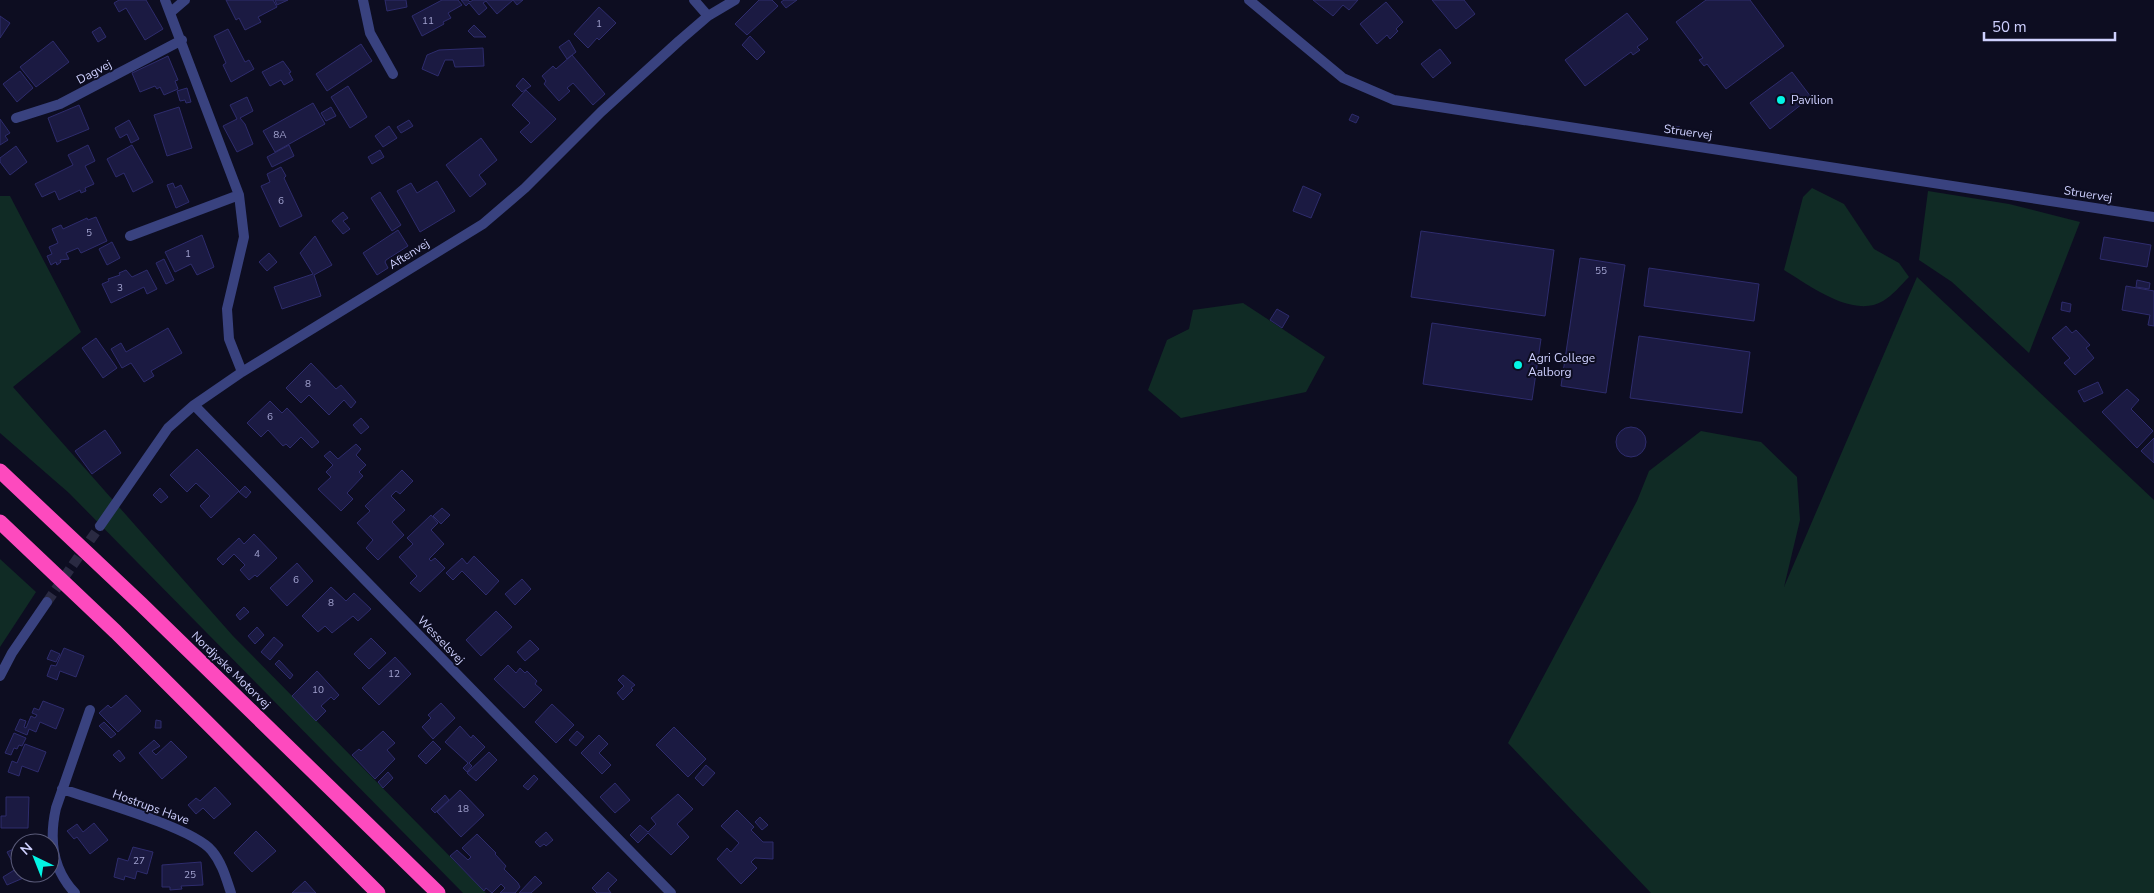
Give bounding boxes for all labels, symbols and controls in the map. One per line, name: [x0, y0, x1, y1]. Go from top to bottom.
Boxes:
scale bar: [1984, 10, 2115, 42]
house number: 11: [422, 14, 434, 28]
house number: 1: [596, 17, 602, 31]
text: 50 m: [1992, 17, 2027, 37]
street label: Dagvej: [74, 56, 115, 88]
place label: Pavilion: [1791, 92, 1833, 108]
marker: Pavilion: [1775, 94, 1787, 106]
street label: Struervej: [1663, 121, 1714, 143]
house number: 8A: [273, 128, 287, 142]
street label: Struervej: [2063, 182, 2114, 206]
house number: 6: [278, 194, 284, 208]
house number: 5: [86, 226, 92, 240]
street label: Aftenvej: [386, 235, 432, 273]
house number: 1: [185, 247, 191, 261]
house number: 55: [1595, 264, 1607, 278]
house number: 3: [117, 281, 123, 295]
place label: Agri College Aalborg: [1528, 350, 1595, 380]
marker: Agri College Aalborg: [1512, 359, 1524, 371]
house number: 8: [305, 377, 311, 391]
house number: 6: [267, 410, 273, 424]
house number: 4: [254, 547, 260, 561]
house number: 6: [293, 573, 299, 587]
house number: 8: [328, 596, 334, 610]
street label: Wesselsvej: [414, 612, 468, 668]
street label: Nordjyske Motorvej: [188, 628, 274, 712]
house number: 12: [388, 667, 400, 681]
house number: 10: [312, 683, 324, 697]
street label: Hostrups Have: [110, 786, 192, 828]
house number: 18: [457, 802, 469, 816]
north arrow: [10, 833, 60, 883]
text: N: [16, 838, 37, 859]
house number: 27: [133, 854, 145, 868]
house number: 25: [184, 868, 196, 882]

